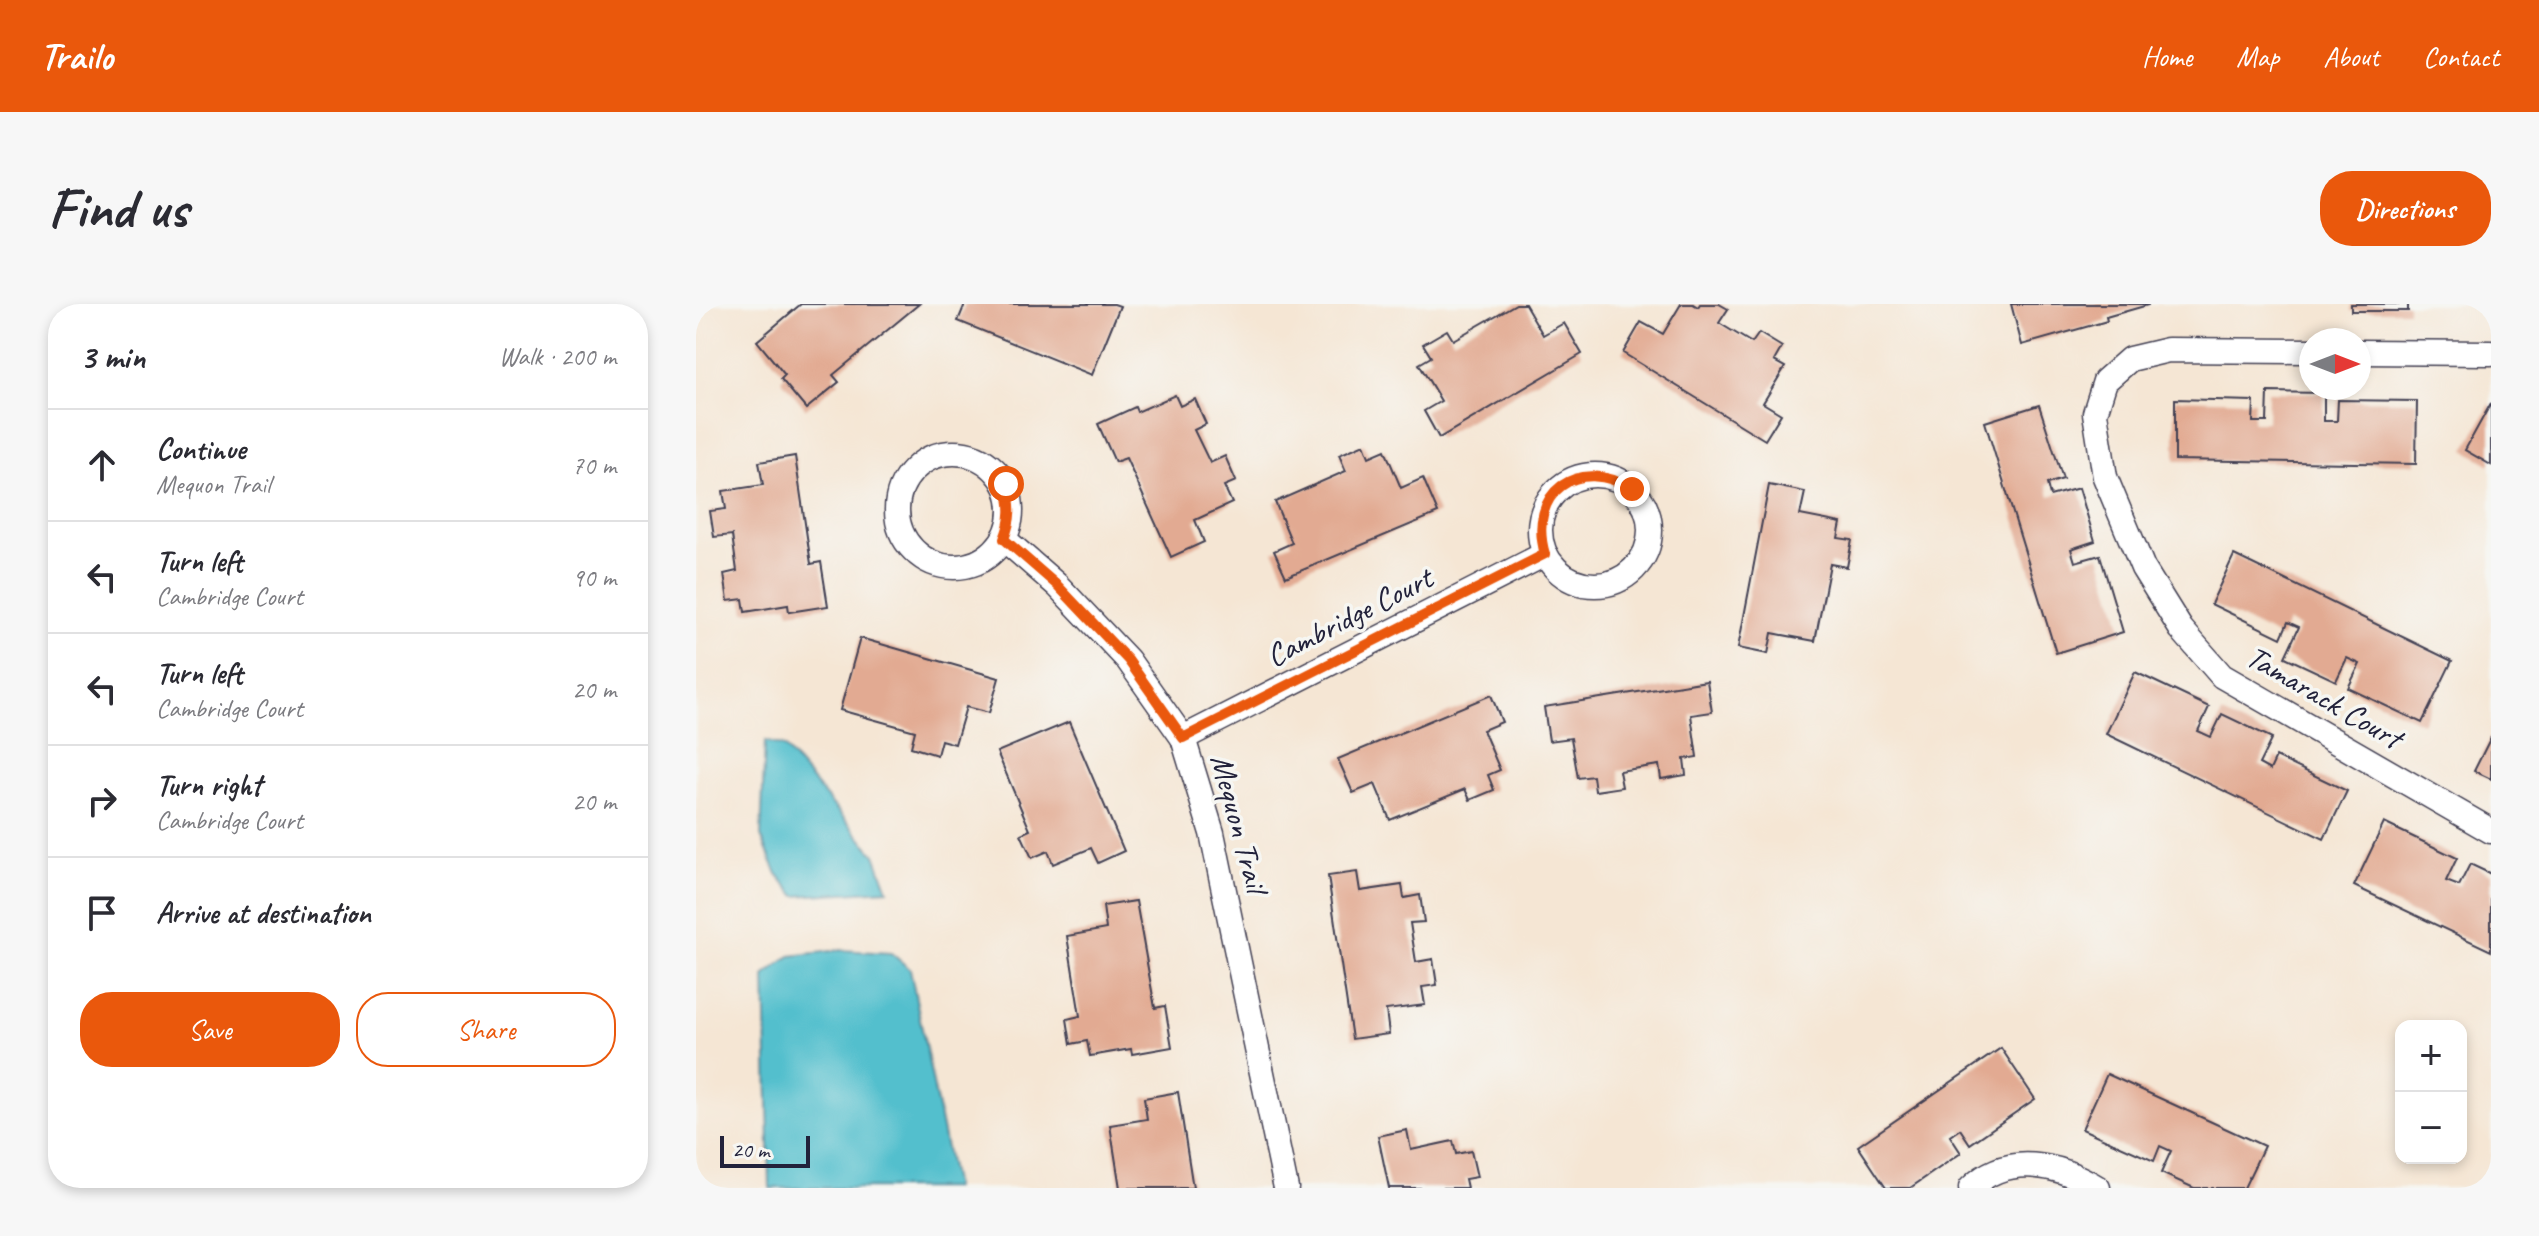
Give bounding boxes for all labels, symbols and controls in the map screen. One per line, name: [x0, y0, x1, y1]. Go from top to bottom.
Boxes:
text: Trailo: [40, 33, 113, 80]
text: Home: [2142, 39, 2192, 74]
text: Map: [2236, 39, 2279, 74]
text: About: [2323, 39, 2379, 74]
text: Contact: [2423, 39, 2499, 74]
button: Directions: [2320, 171, 2491, 246]
text: Find us: [48, 173, 188, 244]
north arrow: [2299, 328, 2371, 400]
text: 3 min: [80, 335, 145, 378]
text: Walk · 200 m: [499, 340, 616, 373]
text: Continue: [156, 430, 246, 468]
icon: ahead: [80, 443, 124, 487]
text: 70 m: [572, 449, 616, 482]
route start: [988, 466, 1024, 502]
text: Mequon Trail: [156, 468, 270, 501]
route end: [1614, 471, 1650, 507]
text: Turn left: [156, 542, 243, 580]
icon: left: [80, 555, 124, 599]
street label: Cambridge Court: [1259, 556, 1442, 676]
text: 90 m: [572, 561, 616, 594]
text: Cambridge Court: [156, 580, 303, 613]
street label: Tamarack Court: [2239, 636, 2413, 760]
text: Turn left: [156, 654, 243, 692]
icon: left: [80, 667, 124, 711]
text: 20 m: [572, 673, 616, 706]
text: Cambridge Court: [156, 692, 303, 725]
street label: Mequon Trail: [1201, 750, 1278, 902]
text: Turn right: [156, 766, 261, 804]
icon: right: [80, 779, 124, 823]
text: 20 m: [572, 785, 616, 818]
text: Cambridge Court: [156, 804, 303, 837]
icon: arrive: [80, 891, 124, 935]
text: Arrive at destination: [156, 894, 371, 932]
button: Save: [80, 992, 340, 1067]
button: Share: [356, 992, 616, 1067]
map controls: [2395, 1020, 2467, 1164]
button: +: [2395, 1020, 2467, 1092]
button: −: [2395, 1092, 2467, 1164]
scale bar: [720, 1132, 810, 1168]
text: 20 m: [732, 1136, 769, 1164]

